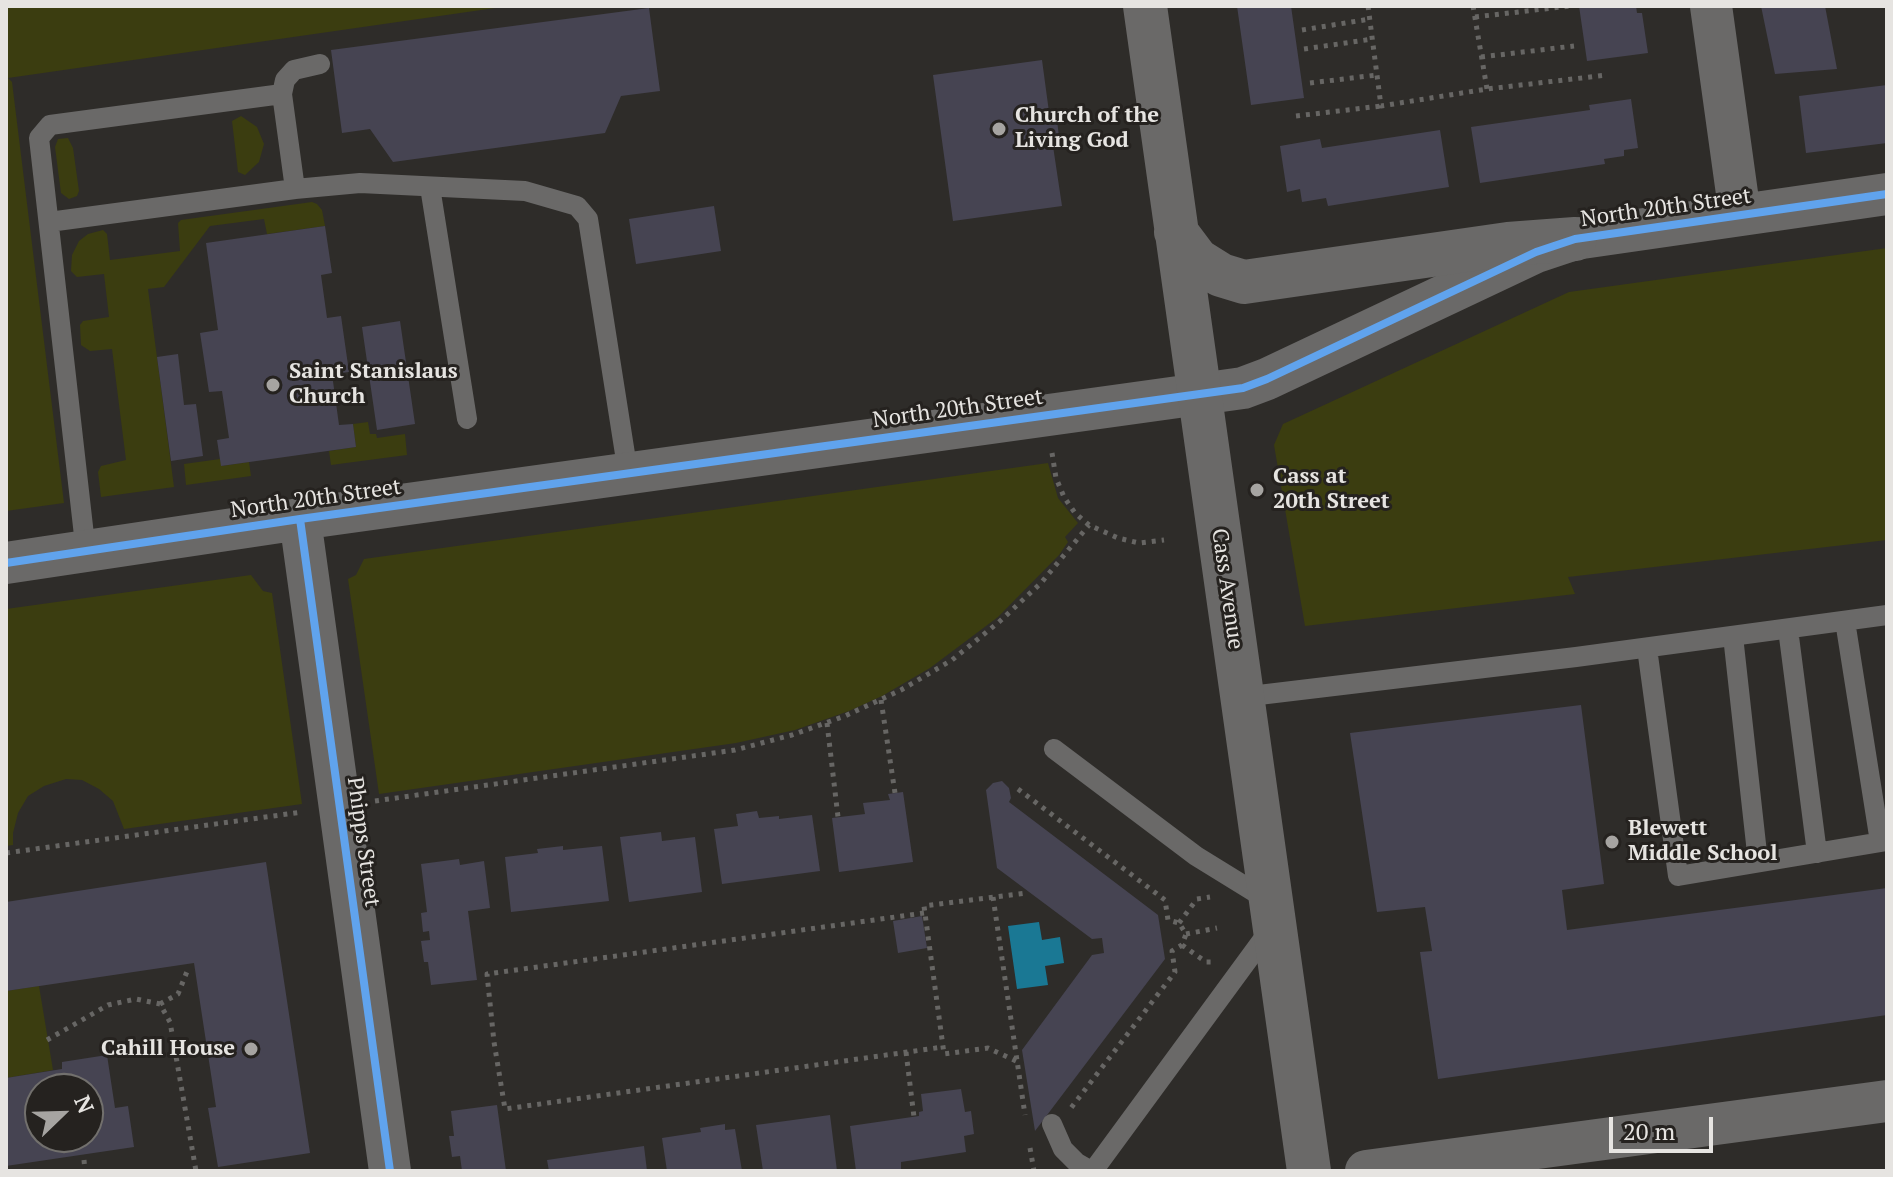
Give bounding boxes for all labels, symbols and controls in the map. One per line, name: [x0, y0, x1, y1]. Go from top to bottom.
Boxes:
place label: Church of the Living God: [1015, 103, 1159, 154]
marker: Church of the Living God: [990, 120, 1008, 138]
street label: North 20th Street: [1579, 183, 1753, 233]
place label: Saint Stanislaus Church: [289, 359, 458, 410]
marker: Saint Stanislaus Church: [264, 376, 282, 394]
street label: North 20th Street: [871, 384, 1045, 434]
place label: Cass at 20th Street: [1273, 464, 1390, 516]
street label: North 20th Street: [229, 474, 403, 524]
marker: Cass at 20th Street: [1248, 481, 1266, 499]
street label: Cass Avenue: [1205, 527, 1249, 651]
street label: Phipps Street: [341, 775, 385, 909]
place label: Blewett Middle School: [1628, 816, 1778, 868]
marker: Blewett Middle School: [1603, 833, 1621, 851]
place label: Cahill House: [101, 1036, 235, 1062]
marker: Cahill House: [242, 1040, 260, 1058]
north arrow: [24, 1073, 104, 1153]
text: N: [68, 1091, 101, 1118]
scale bar: [1613, 1101, 1717, 1151]
text: 20 m: [1623, 1115, 1675, 1147]

